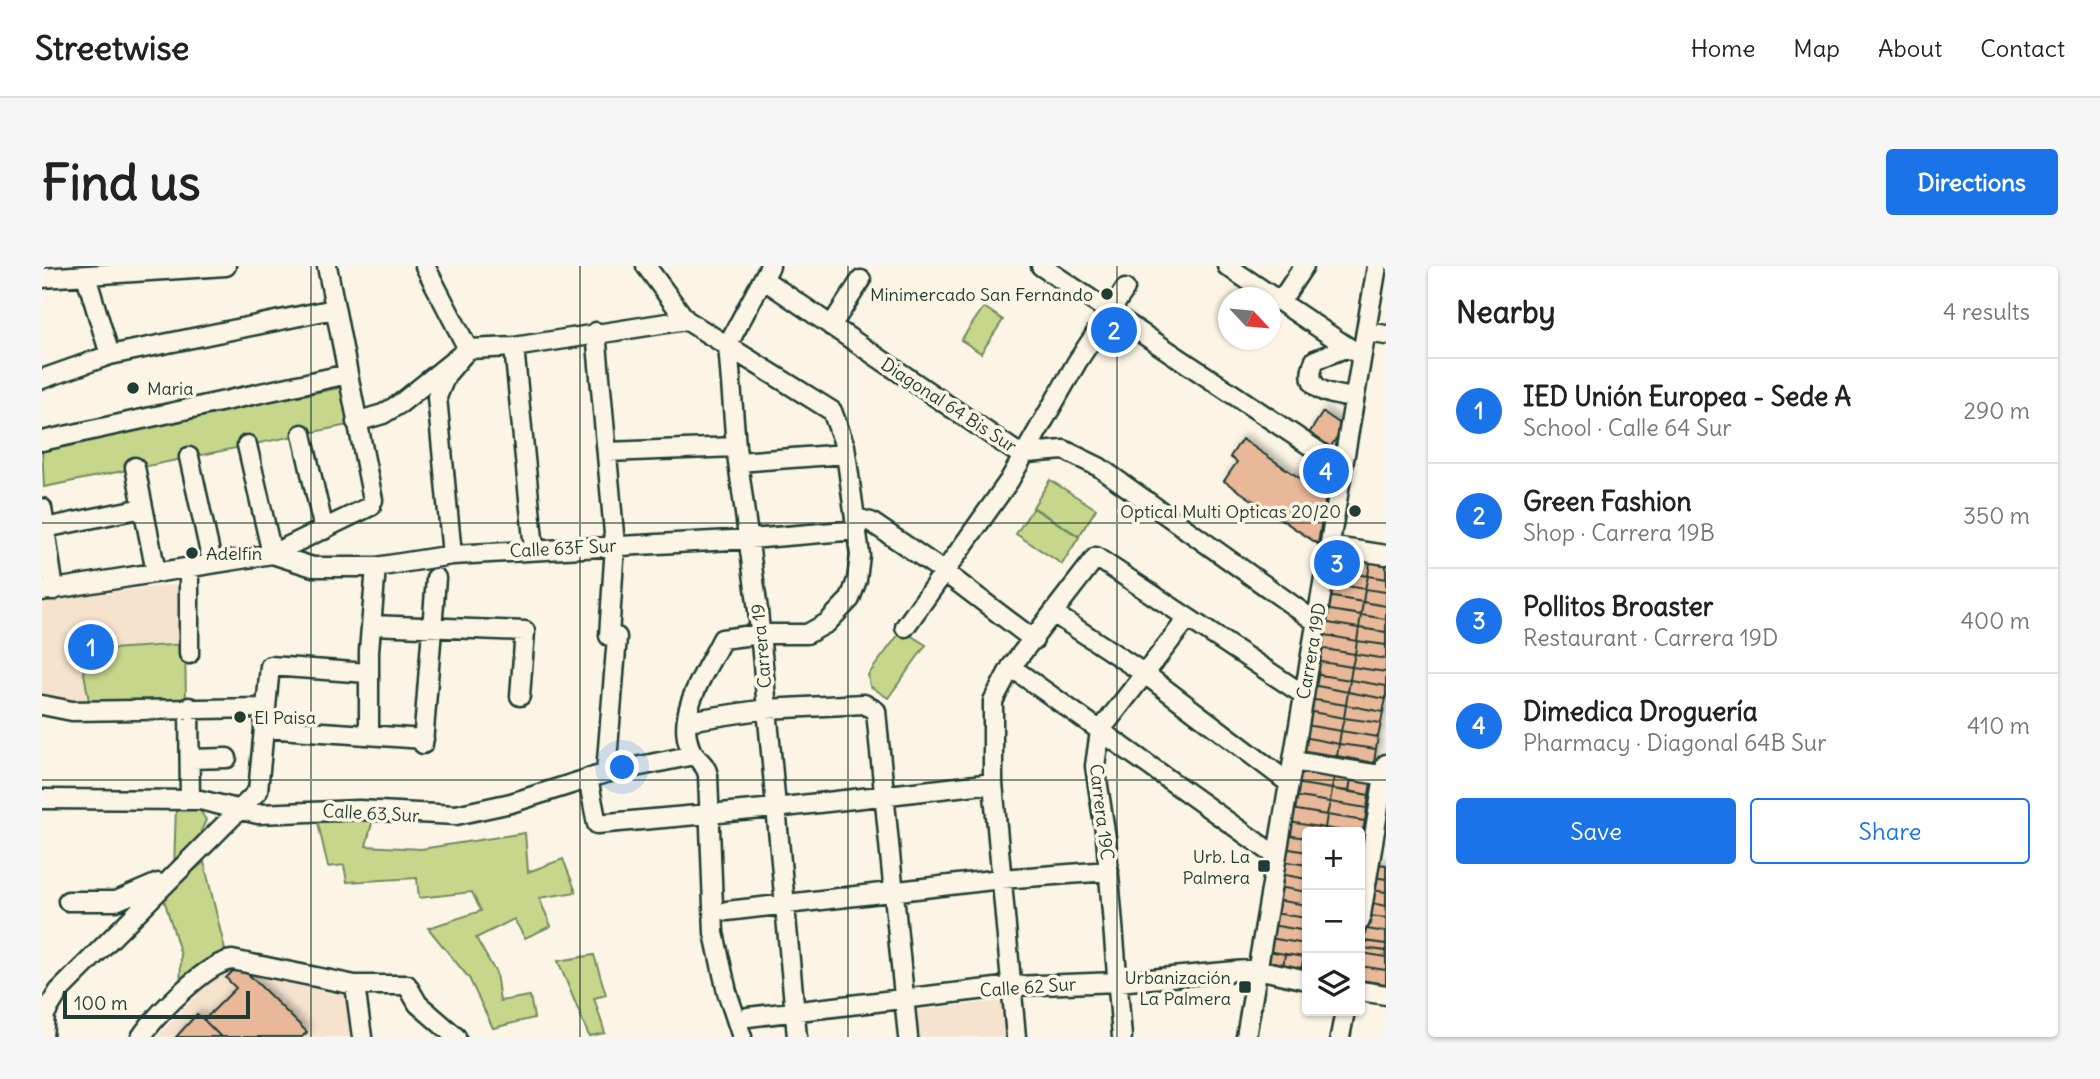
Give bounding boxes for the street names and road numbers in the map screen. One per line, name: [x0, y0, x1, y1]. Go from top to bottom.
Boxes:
street label: Diagonal 64 Bis Sur: [877, 352, 1022, 458]
street label: Calle 63F Sur: [509, 534, 618, 562]
street label: Carrera 19D: [1291, 601, 1331, 701]
street label: Carrera 19: [746, 603, 776, 689]
street label: Carrera 19C: [1085, 763, 1119, 862]
street label: Calle 63 Sur: [322, 799, 421, 827]
street label: Calle 62 Sur: [979, 972, 1078, 1002]

